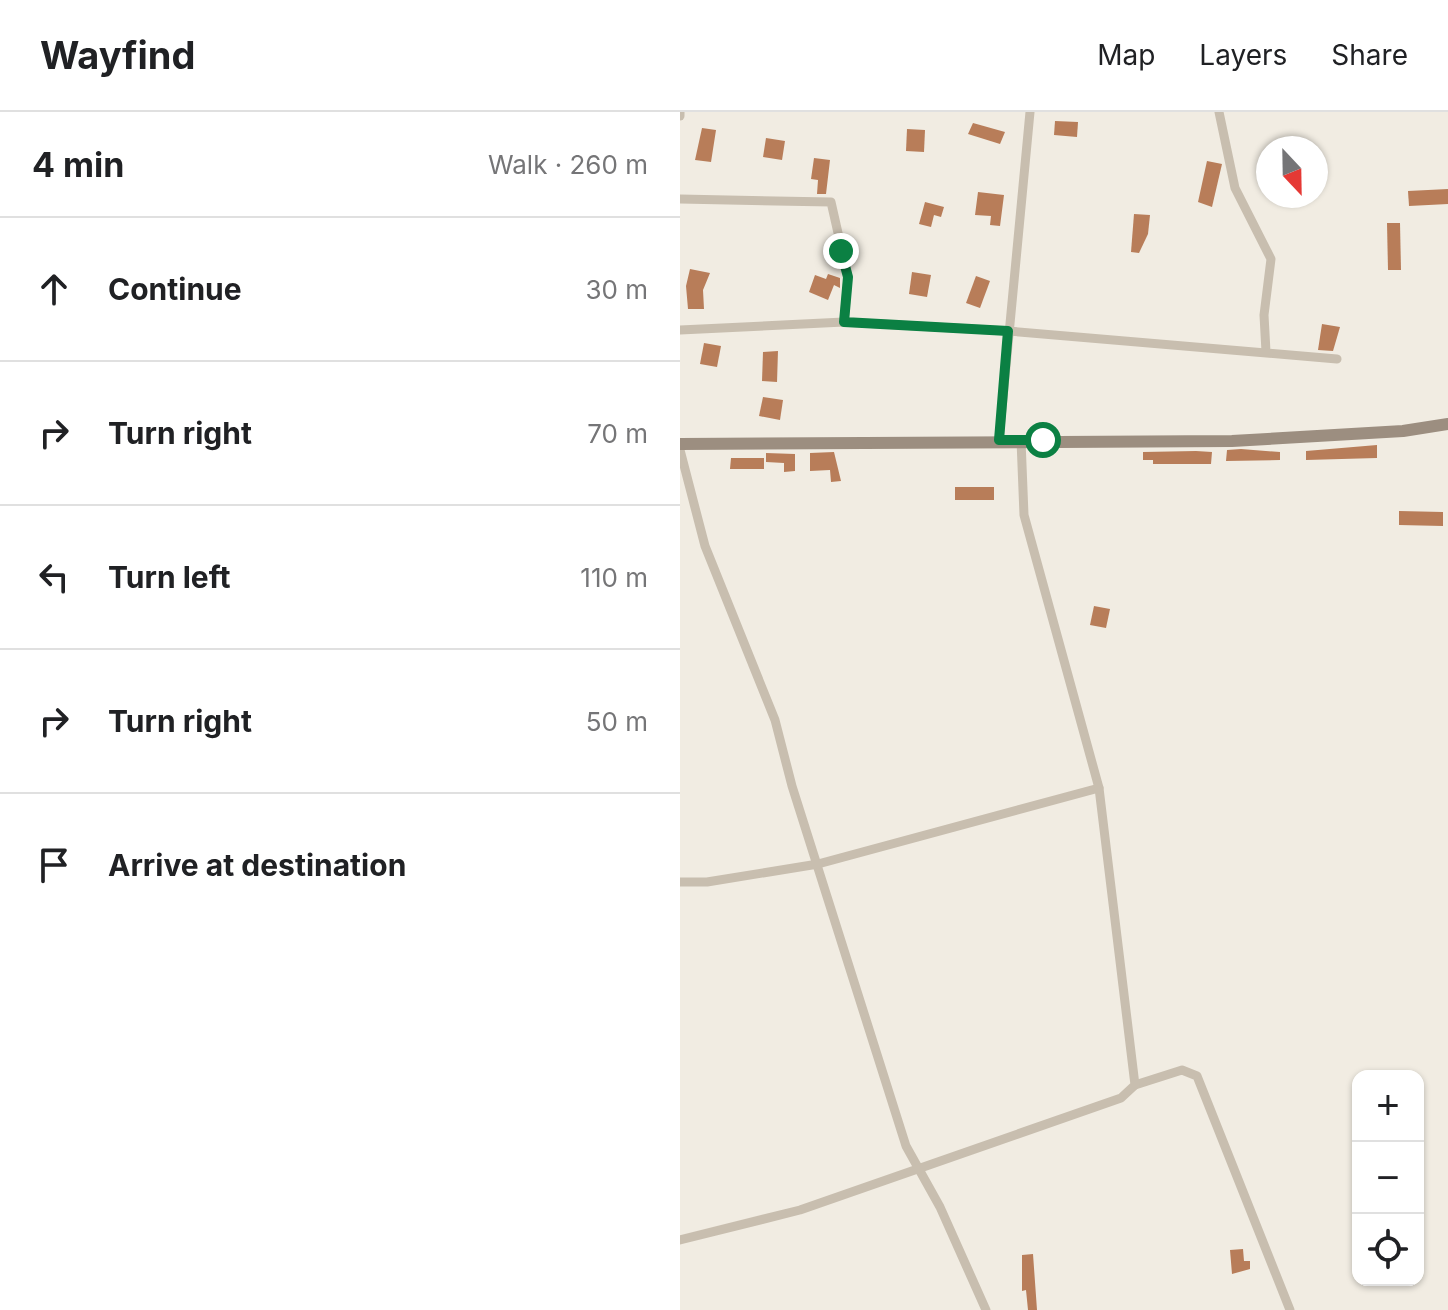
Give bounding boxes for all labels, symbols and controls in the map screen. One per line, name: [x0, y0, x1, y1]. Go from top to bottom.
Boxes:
text: Wayfind: [40, 32, 195, 78]
text: Map: [1097, 38, 1155, 72]
text: Layers: [1199, 38, 1287, 72]
text: Share: [1331, 38, 1408, 72]
north arrow: [1256, 136, 1328, 208]
text: 4 min: [32, 144, 124, 185]
text: Walk · 260 m: [488, 149, 648, 180]
route end: [823, 233, 859, 269]
icon: ahead: [32, 267, 76, 311]
text: Continue: [108, 271, 242, 307]
text: 30 m: [585, 274, 648, 305]
icon: right: [32, 411, 76, 455]
text: Turn right: [108, 415, 252, 451]
text: 70 m: [587, 418, 648, 449]
route start: [1025, 422, 1061, 458]
icon: left: [32, 555, 76, 599]
text: Turn left: [108, 559, 230, 595]
text: 110 m: [580, 562, 648, 593]
icon: right: [32, 699, 76, 743]
text: Turn right: [108, 703, 252, 739]
text: 50 m: [586, 706, 648, 737]
icon: arrive: [32, 843, 76, 887]
text: Arrive at destination: [108, 847, 406, 883]
map controls: [1352, 1070, 1424, 1286]
button: +: [1352, 1070, 1424, 1142]
button: −: [1352, 1142, 1424, 1214]
button: locate: [1352, 1214, 1424, 1286]

